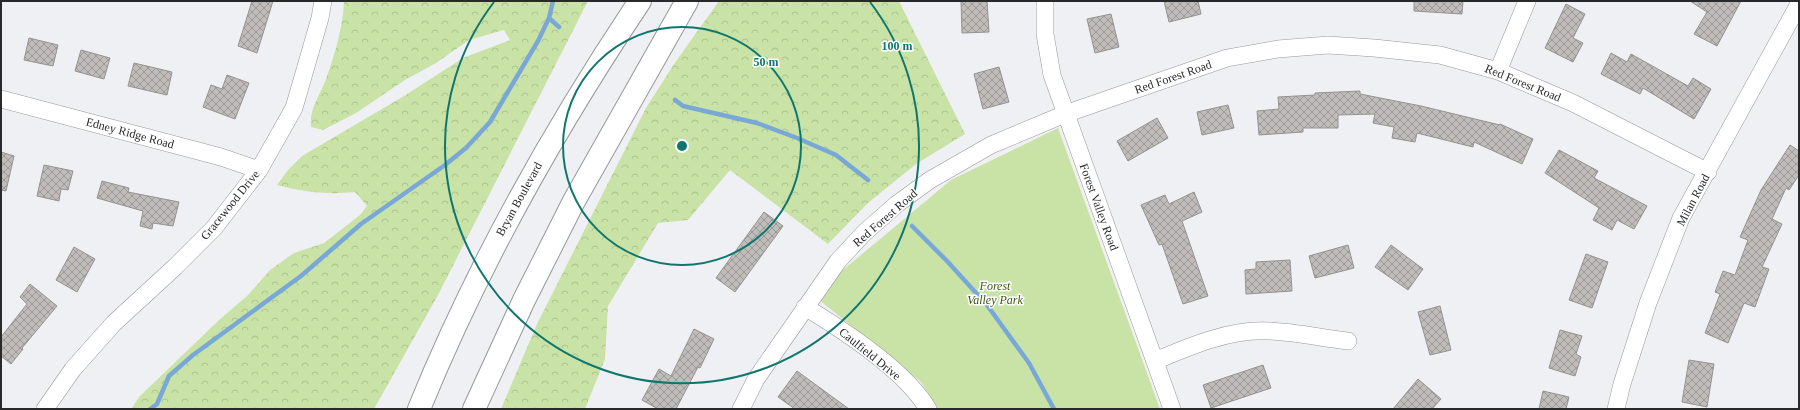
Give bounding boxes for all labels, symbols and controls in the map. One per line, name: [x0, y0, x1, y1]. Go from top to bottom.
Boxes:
text: 100 m: [882, 39, 913, 53]
text: 50 m: [754, 55, 779, 69]
street label: Red Forest Road: [1133, 57, 1213, 97]
street label: Red Forest Road: [1483, 61, 1563, 105]
street label: Edney Ridge Road: [84, 115, 176, 151]
centre of rings: [675, 139, 689, 153]
street label: Bryan Boulevard: [493, 160, 545, 238]
street label: Forest Valley Road: [1077, 161, 1121, 253]
street label: Gracewood Drive: [198, 167, 262, 243]
street label: Milan Road: [1673, 172, 1713, 228]
street label: Red Forest Road: [850, 186, 920, 250]
park label: Forest Valley Park: [967, 279, 1023, 307]
street label: Caulfield Drive: [836, 325, 904, 383]

